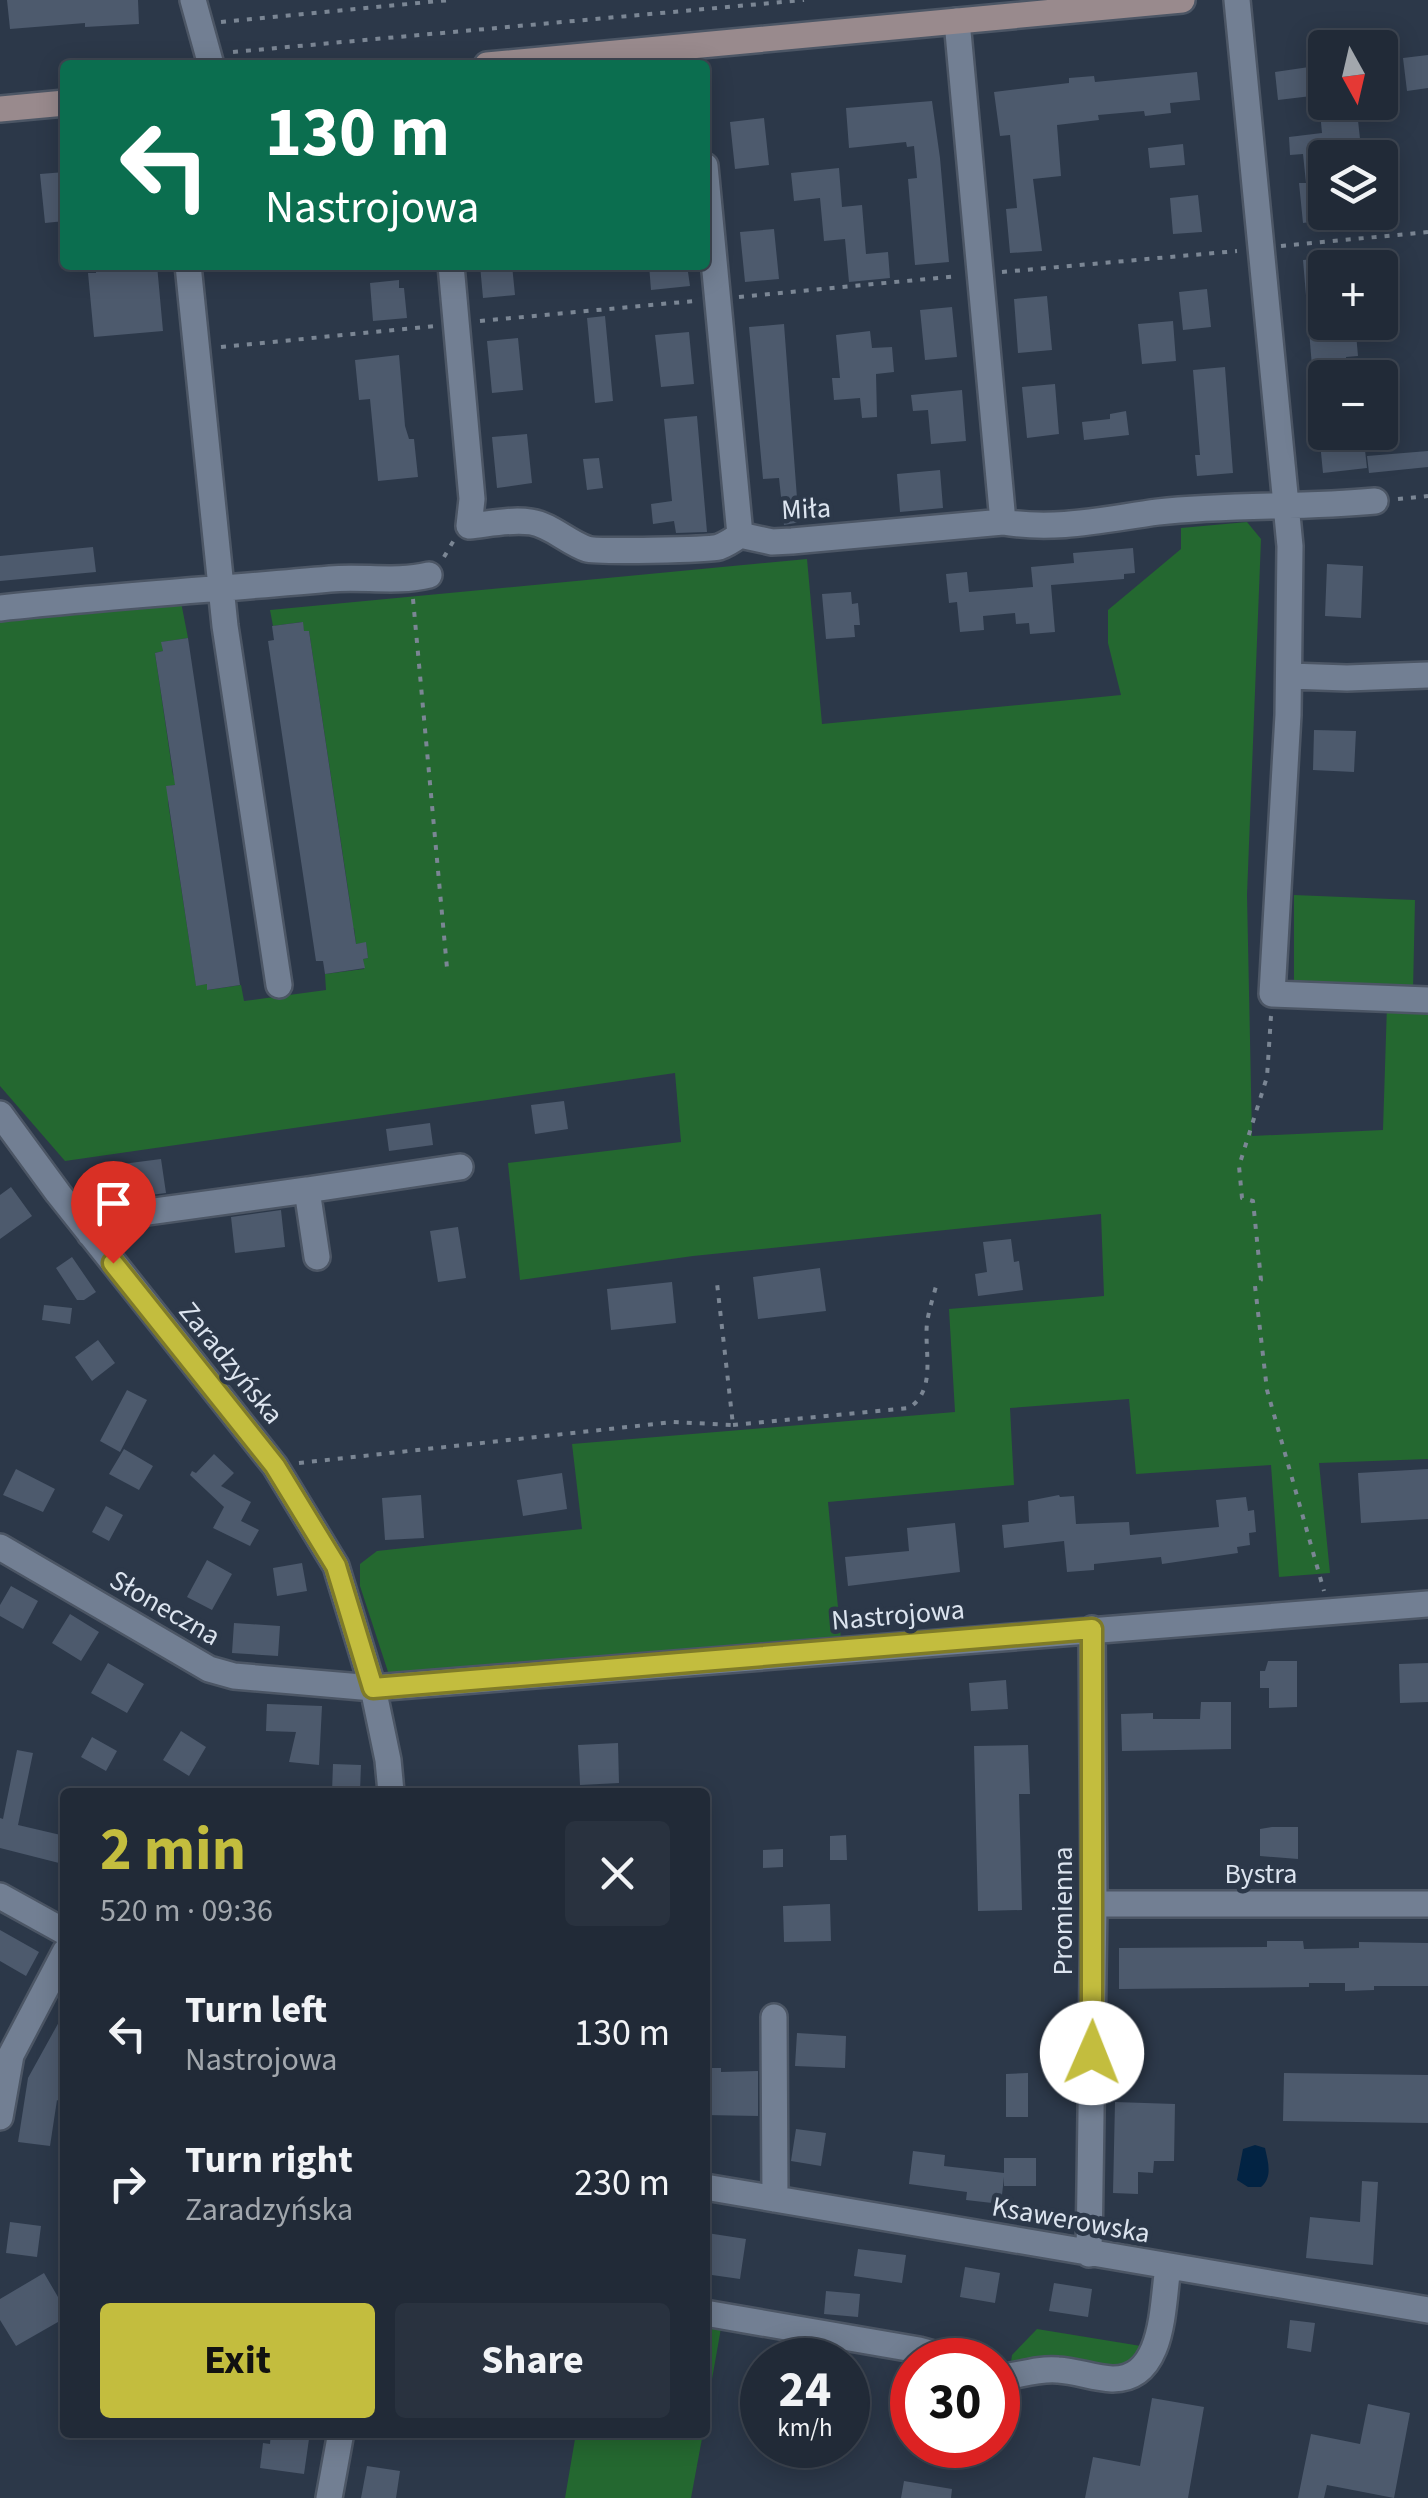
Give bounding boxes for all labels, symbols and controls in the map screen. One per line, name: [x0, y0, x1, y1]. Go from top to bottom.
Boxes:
north arrow: [1308, 30, 1398, 120]
map controls: [1308, 30, 1398, 450]
text: 130 m: [265, 83, 450, 183]
icon: left: [100, 100, 230, 230]
button: layers: [1308, 140, 1398, 230]
text: Nastrojowa: [265, 176, 479, 240]
button: +: [1308, 250, 1398, 340]
button: −: [1308, 360, 1398, 450]
street label: Miła: [780, 488, 832, 530]
pin: [71, 1161, 156, 1264]
icon: arrive: [86, 1176, 141, 1231]
street label: Zaradzyńska: [169, 1293, 293, 1433]
street label: Słoneczna: [102, 1560, 228, 1656]
street label: Nastrojowa: [830, 1589, 966, 1641]
text: 2 min: [100, 1808, 246, 1893]
button: close: [565, 1821, 670, 1926]
street label: Promienna: [1043, 1846, 1083, 1976]
street label: Bystra: [1225, 1854, 1297, 1894]
text: 520 m · 09:36: [100, 1888, 273, 1934]
text: Turn left: [185, 1983, 327, 2037]
position arrow: [1040, 2001, 1144, 2105]
icon: left: [100, 2006, 155, 2061]
text: 130 m: [574, 2006, 670, 2060]
text: Nastrojowa: [185, 2037, 338, 2083]
text: Turn right: [185, 2133, 353, 2187]
icon: right: [100, 2156, 155, 2211]
text: 230 m: [574, 2156, 670, 2210]
street label: Ksawerowska: [989, 2186, 1153, 2254]
text: Zaradzyńska: [185, 2187, 353, 2233]
button: Exit: [100, 2303, 375, 2418]
button: Share: [395, 2303, 670, 2418]
speed limit sign: 30: [890, 2338, 1020, 2468]
text: 24: [779, 2355, 831, 2426]
text: km/h: [777, 2410, 833, 2446]

